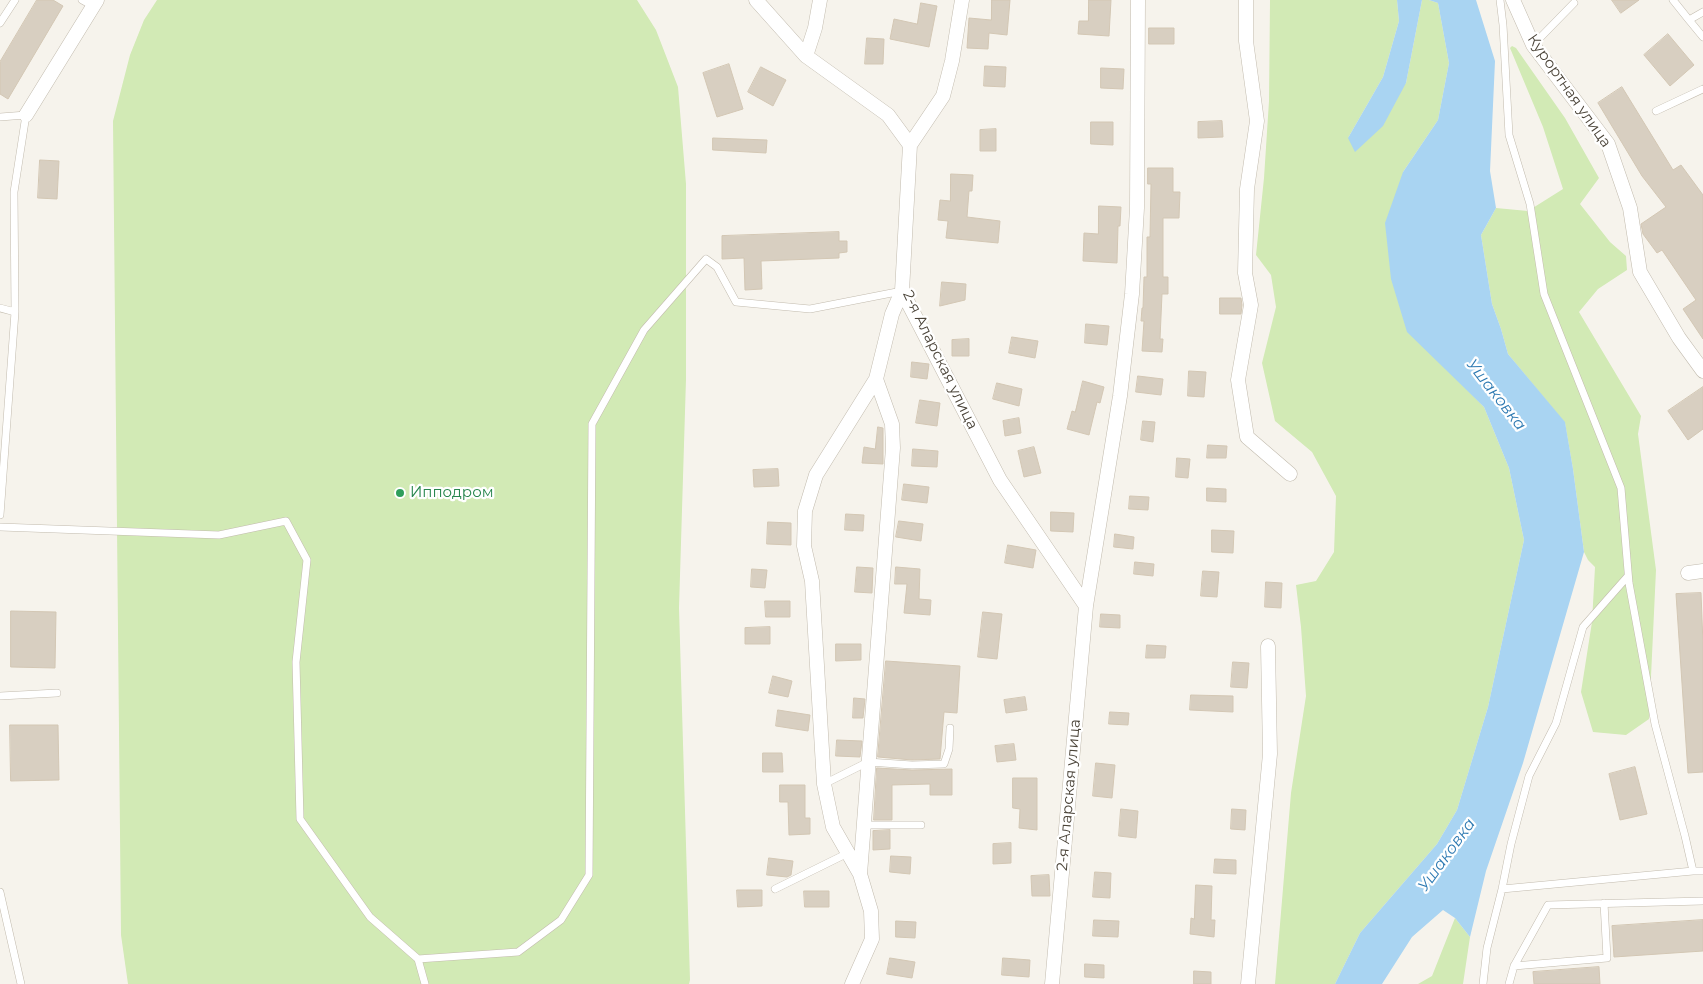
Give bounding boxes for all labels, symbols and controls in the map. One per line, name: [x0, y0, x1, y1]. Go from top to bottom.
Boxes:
street label: Курортная улица: [1523, 31, 1615, 151]
street label: 2-я Аларская улица: [899, 288, 981, 432]
water label: Ушаковка: [1462, 356, 1530, 434]
place label: Ипподром: [410, 484, 494, 502]
marker: Ипподром: [394, 487, 406, 499]
street label: 2-я Аларская улица: [1053, 718, 1085, 872]
water label: Ушаковка: [1414, 815, 1480, 895]

